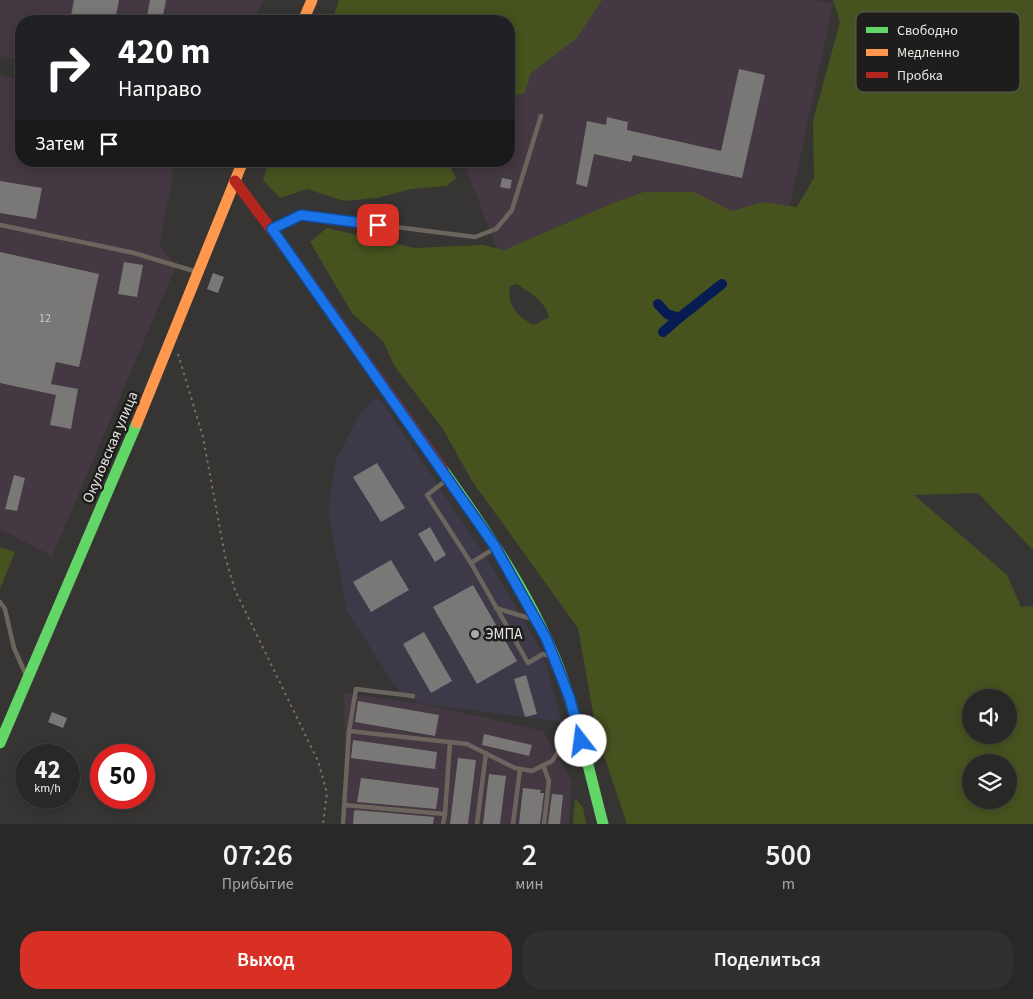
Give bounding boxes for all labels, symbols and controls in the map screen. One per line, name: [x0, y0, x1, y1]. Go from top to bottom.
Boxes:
legend: [856, 12, 1020, 92]
text: Свободно: [897, 21, 958, 41]
text: 420 m: [118, 27, 210, 77]
icon: right: [35, 35, 100, 100]
text: Медленно: [897, 43, 960, 63]
text: Пробка: [897, 66, 943, 86]
text: Направо: [118, 73, 202, 105]
icon: arrive: [95, 130, 123, 158]
text: Затем: [35, 131, 85, 158]
pin: [357, 204, 399, 246]
icon: arrive: [364, 211, 392, 239]
house number: 12: [39, 310, 51, 327]
street label: Окуловская улица: [77, 388, 143, 506]
place label: ЭМПА: [485, 624, 523, 645]
marker: ЭМПА: [469, 628, 481, 640]
map controls: [962, 689, 1017, 809]
button: sound: [962, 689, 1017, 744]
position arrow: [554, 714, 606, 766]
speed limit sign: 50: [90, 744, 155, 809]
text: 42: [34, 752, 61, 788]
button: layers: [962, 754, 1017, 809]
text: km/h: [34, 780, 61, 797]
text: 07:26: [223, 834, 293, 877]
text: 2: [522, 834, 537, 877]
text: 500: [765, 834, 811, 877]
text: Прибытие: [222, 873, 294, 895]
text: мин: [515, 873, 544, 895]
text: m: [782, 873, 795, 895]
button: Выход: [20, 931, 512, 989]
button: Поделиться: [522, 931, 1013, 989]

